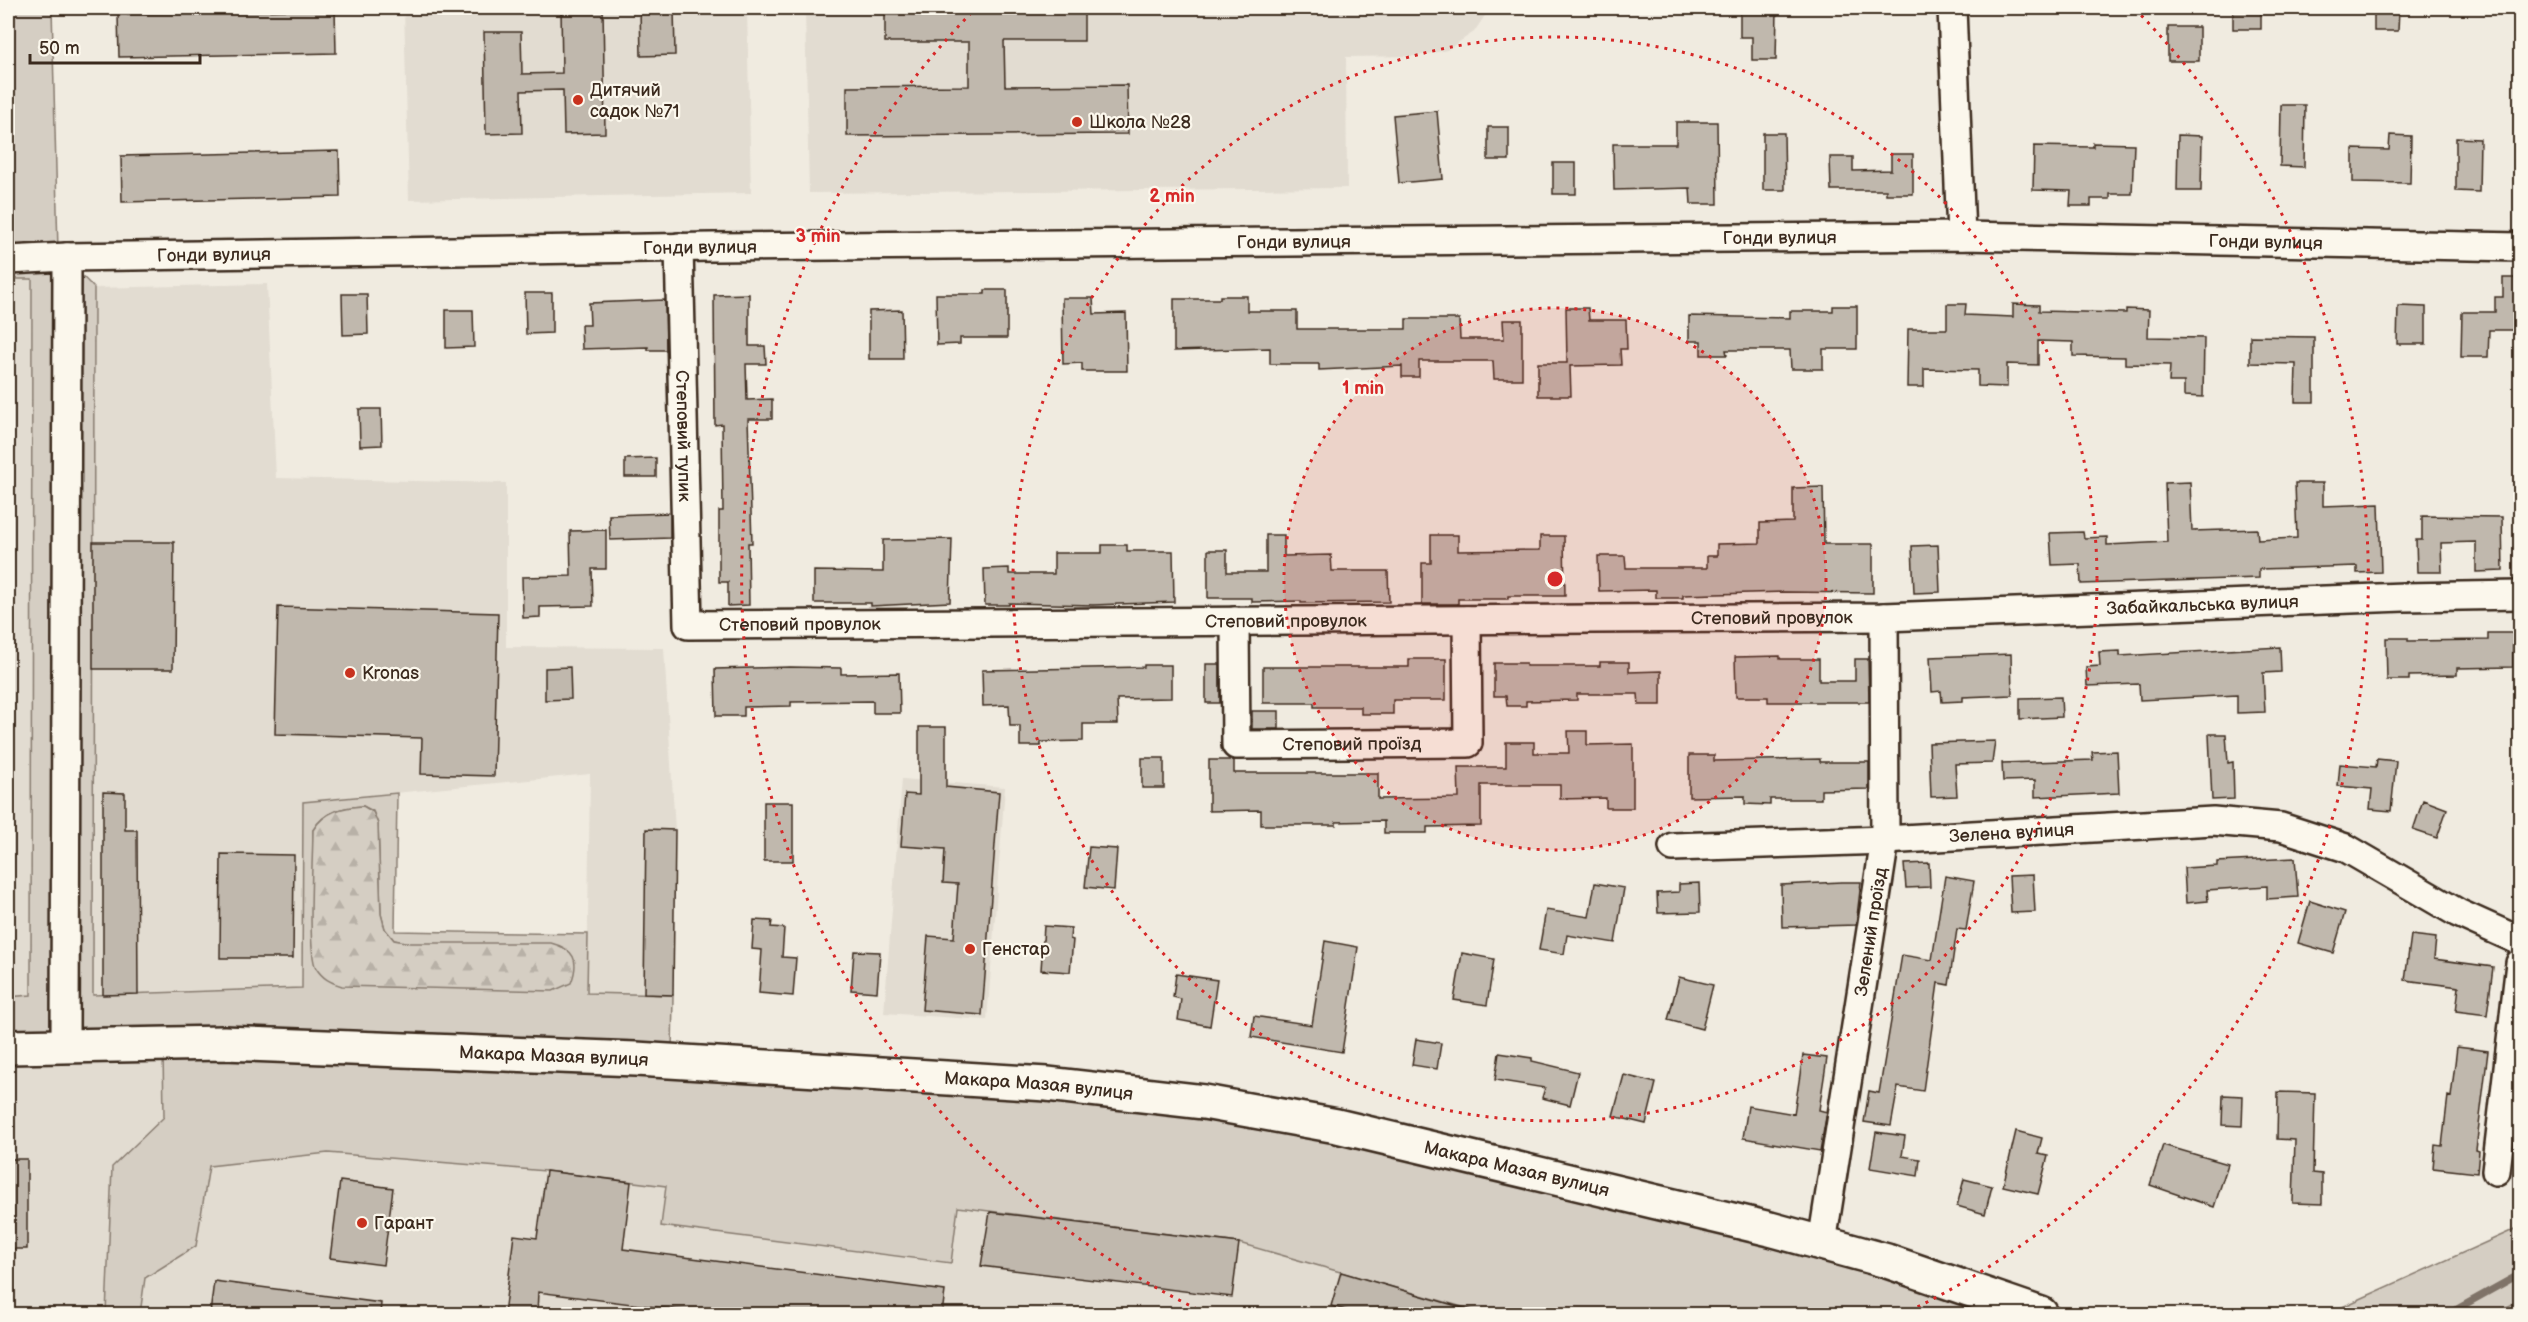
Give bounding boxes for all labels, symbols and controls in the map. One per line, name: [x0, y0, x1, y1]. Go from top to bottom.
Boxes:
scale bar: [30, 27, 200, 65]
text: 50 m: [39, 38, 80, 59]
place label: Дитячий садок №71: [590, 80, 679, 122]
marker: Дитячий садок №71: [571, 93, 585, 107]
place label: Школа №28: [1089, 112, 1191, 133]
marker: Школа №28: [1070, 115, 1084, 129]
text: 2 min: [1149, 186, 1195, 207]
text: 3 min: [795, 226, 841, 247]
street label: Гонди вулиця: [1723, 227, 1837, 249]
street label: Гонди вулиця: [2209, 230, 2323, 254]
street label: Гонди вулиця: [1237, 231, 1351, 253]
street label: Гонди вулиця: [643, 236, 757, 259]
street label: Гонди вулиця: [157, 243, 271, 266]
street label: Степовий тупик: [671, 370, 696, 503]
text: 1 min: [1342, 378, 1384, 399]
centre of rings: [1545, 569, 1565, 589]
street label: Забайкальська вулиця: [2106, 591, 2299, 619]
street label: Степовий провулок: [1691, 607, 1853, 629]
street label: Степовий провулок: [1205, 610, 1367, 632]
street label: Степовий провулок: [719, 613, 881, 635]
place label: Kronas: [362, 663, 419, 684]
marker: Kronas: [343, 666, 357, 680]
street label: Степовий проїзд: [1282, 733, 1422, 755]
street label: Зелена вулиця: [1949, 819, 2075, 847]
street label: Зелений проїзд: [1850, 866, 1891, 998]
place label: Генстар: [982, 939, 1050, 960]
marker: Генстар: [963, 942, 977, 956]
street label: Макара Мазая вулиця: [458, 1042, 649, 1070]
street label: Макара Мазая вулиця: [944, 1067, 1134, 1104]
street label: Макара Мазая вулиця: [1422, 1137, 1611, 1201]
place label: Гарант: [374, 1213, 435, 1234]
marker: Гарант: [355, 1216, 369, 1230]

